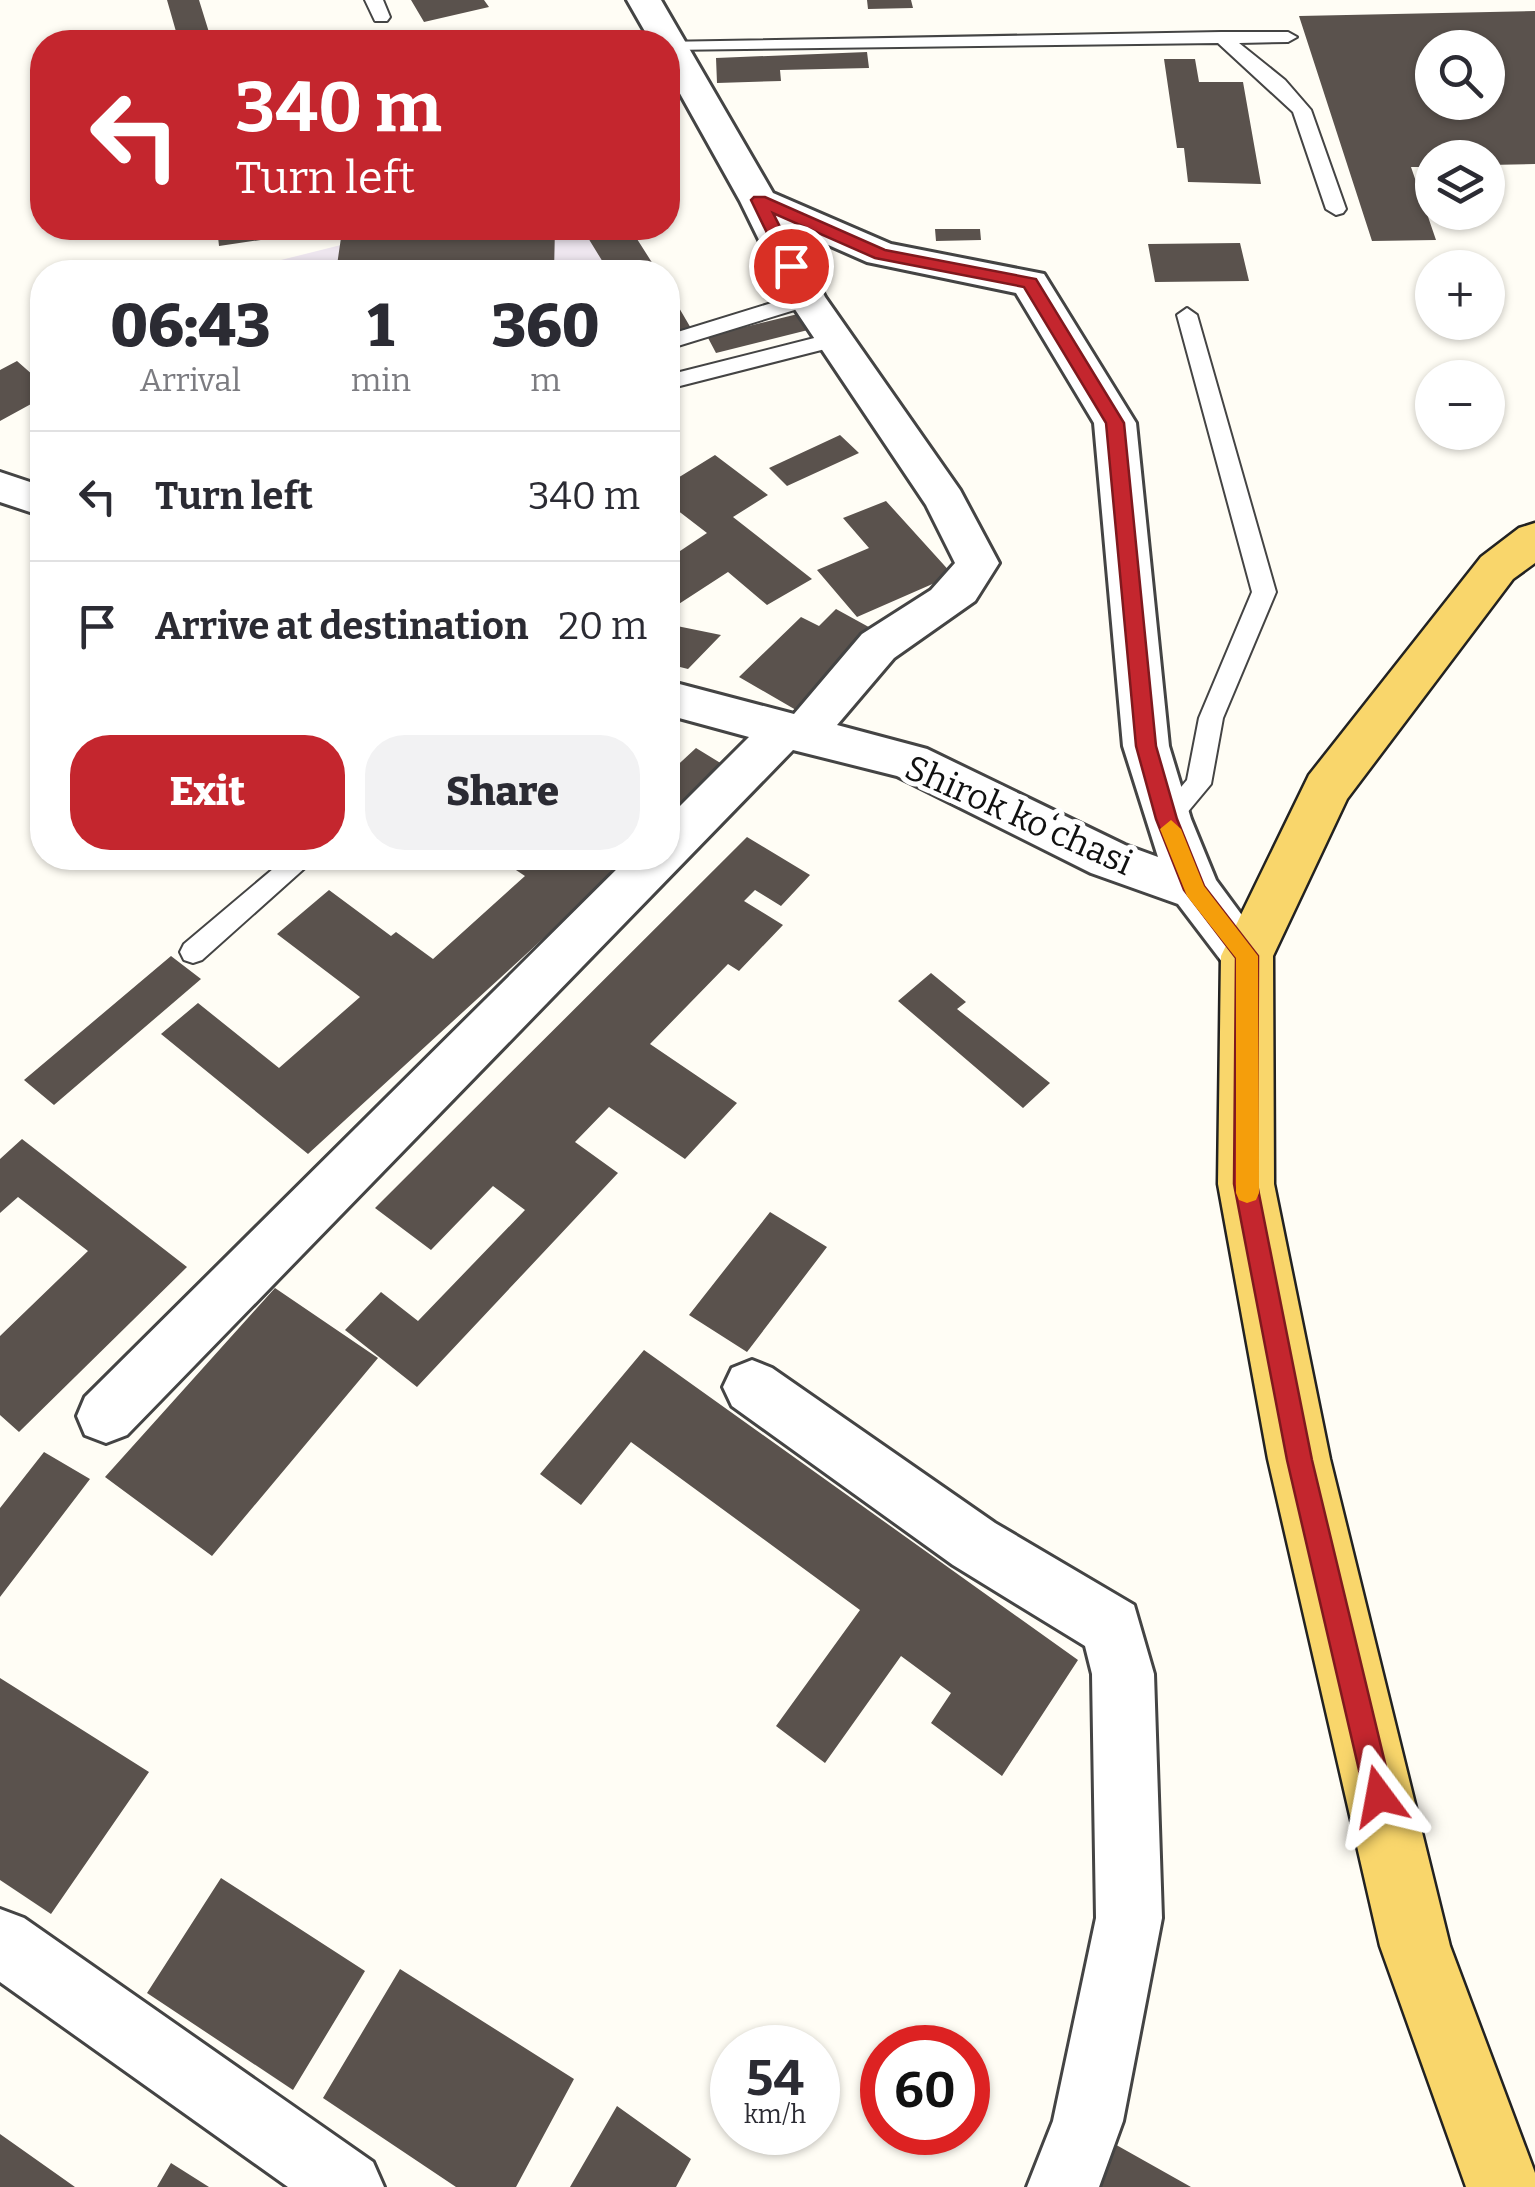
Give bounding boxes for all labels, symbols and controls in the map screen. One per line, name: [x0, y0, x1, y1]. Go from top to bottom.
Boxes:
map controls: [1415, 30, 1505, 450]
button: search: [1415, 30, 1505, 120]
text: 340 m: [235, 66, 442, 150]
icon: left: [70, 70, 200, 200]
button: layers: [1415, 140, 1505, 230]
text: Turn left: [235, 151, 415, 205]
pin: [749, 224, 834, 309]
icon: arrive: [764, 239, 819, 294]
button: +: [1415, 250, 1505, 340]
text: 06:43: [110, 290, 270, 362]
text: 1: [368, 290, 394, 362]
text: 360: [491, 290, 600, 362]
button: −: [1415, 360, 1505, 450]
text: Arrival: [140, 361, 241, 399]
text: min: [351, 361, 411, 399]
text: m: [530, 361, 561, 399]
icon: left: [70, 469, 125, 524]
text: Turn left: [155, 473, 313, 519]
text: 340 m: [528, 473, 640, 519]
icon: arrive: [70, 599, 125, 654]
text: Arrive at destination: [155, 603, 528, 649]
text: 20 m: [558, 603, 647, 649]
button: Exit: [70, 735, 345, 850]
button: Share: [365, 735, 640, 850]
street label: Shirok koʻchasi: [899, 746, 1139, 884]
position arrow: [1327, 1744, 1431, 1848]
speed limit sign: 60: [860, 2025, 990, 2155]
text: 54: [746, 2048, 804, 2108]
text: km/h: [744, 2100, 806, 2130]

